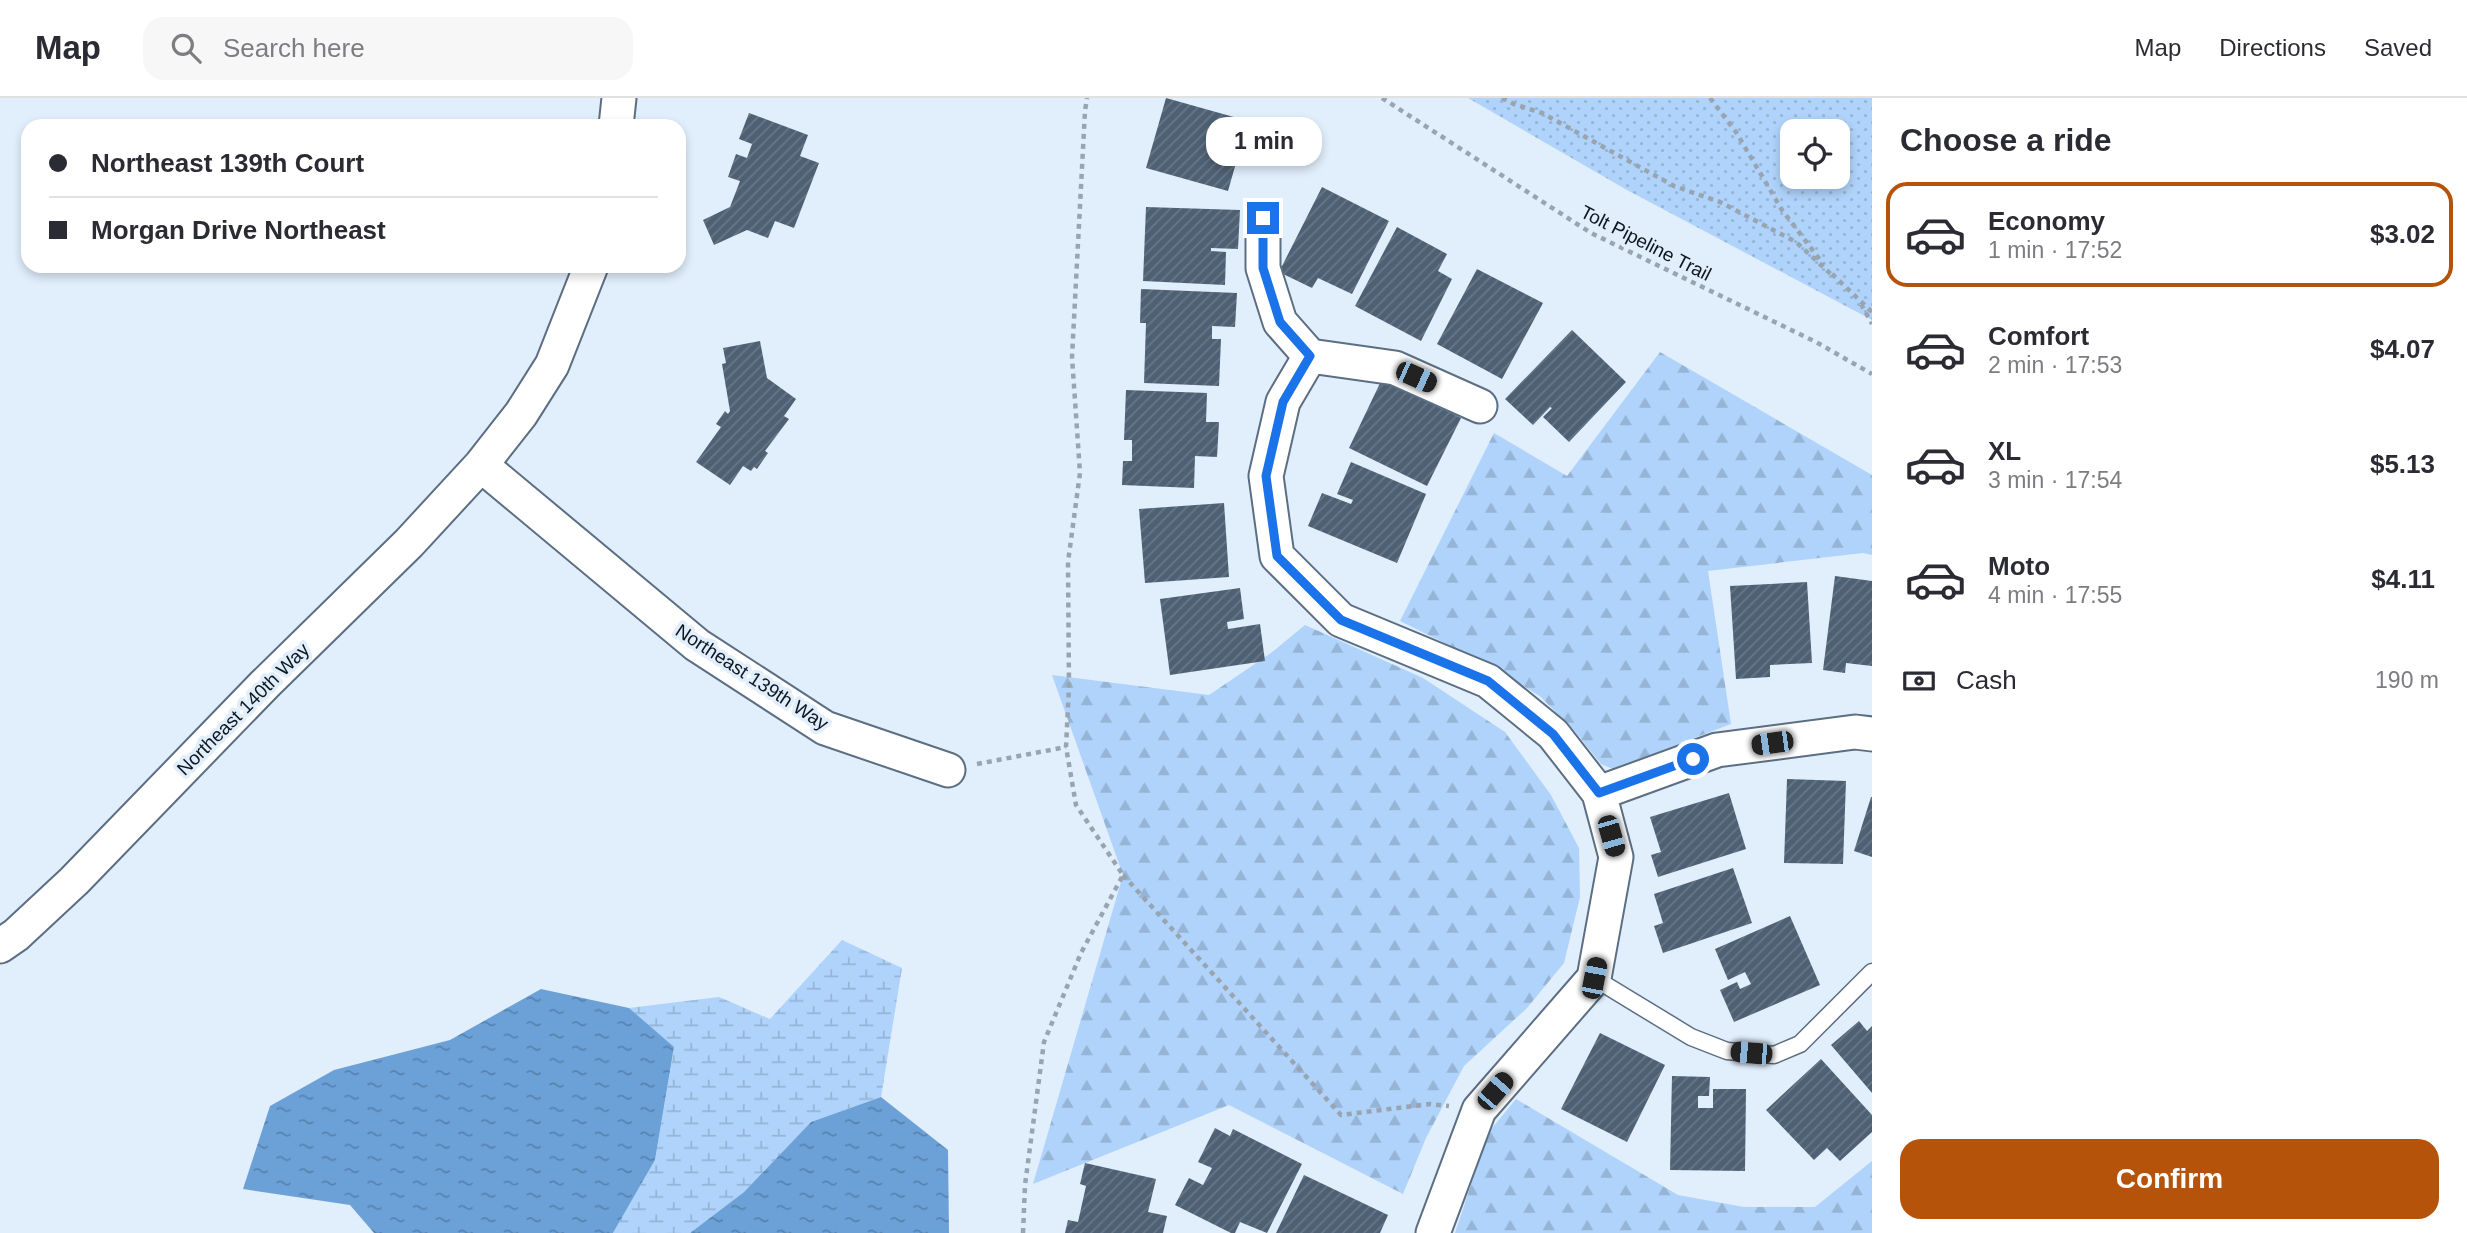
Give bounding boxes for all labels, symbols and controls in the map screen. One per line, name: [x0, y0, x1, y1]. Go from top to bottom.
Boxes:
search box: [143, 17, 633, 80]
text: Map: [35, 29, 101, 66]
icon: search: [167, 29, 205, 67]
text: Search here: [223, 33, 365, 63]
text: Map: [2135, 34, 2181, 61]
text: Directions: [2219, 34, 2326, 61]
text: Saved: [2364, 34, 2432, 61]
callout: 1 min: [1205, 116, 1321, 166]
map controls: [1780, 119, 1850, 189]
button: locate: [1780, 119, 1850, 189]
text: Choose a ride: [1900, 122, 2112, 158]
text: 1 min: [1234, 128, 1294, 154]
text: Northeast 139th Court: [91, 148, 364, 178]
street label: Tolt Pipeline Trail: [1577, 201, 1715, 285]
route end: [1247, 202, 1279, 234]
icon: car: [1904, 203, 1967, 266]
text: Economy: [1988, 206, 2105, 236]
text: Morgan Drive Northeast: [91, 215, 386, 245]
text: $3.02: [2370, 219, 2435, 249]
text: 1 min · 17:52: [1988, 237, 2122, 263]
icon: car: [1904, 318, 1967, 381]
text: Comfort: [1988, 321, 2089, 351]
text: $4.07: [2370, 334, 2435, 364]
text: 2 min · 17:53: [1988, 352, 2122, 378]
car: [1393, 359, 1440, 395]
icon: car: [1904, 433, 1967, 496]
text: XL: [1988, 436, 2021, 466]
text: $5.13: [2370, 449, 2435, 479]
text: 3 min · 17:54: [1988, 467, 2122, 493]
icon: car: [1904, 548, 1967, 611]
text: Moto: [1988, 551, 2050, 581]
text: $4.11: [2371, 564, 2435, 594]
text: 4 min · 17:55: [1988, 582, 2122, 608]
street label: Northeast 139th Way: [672, 620, 833, 734]
street label: Northeast 140th Way: [173, 638, 314, 779]
icon: cash: [1900, 662, 1938, 700]
text: Cash: [1956, 665, 2017, 695]
text: 190 m: [2375, 667, 2439, 693]
car: [1750, 730, 1795, 756]
route start: [1677, 743, 1709, 775]
car: [1596, 813, 1627, 859]
car: [1580, 955, 1609, 1001]
car: [1730, 1041, 1773, 1065]
car: [1474, 1068, 1517, 1114]
button: Confirm: [1900, 1139, 2439, 1219]

